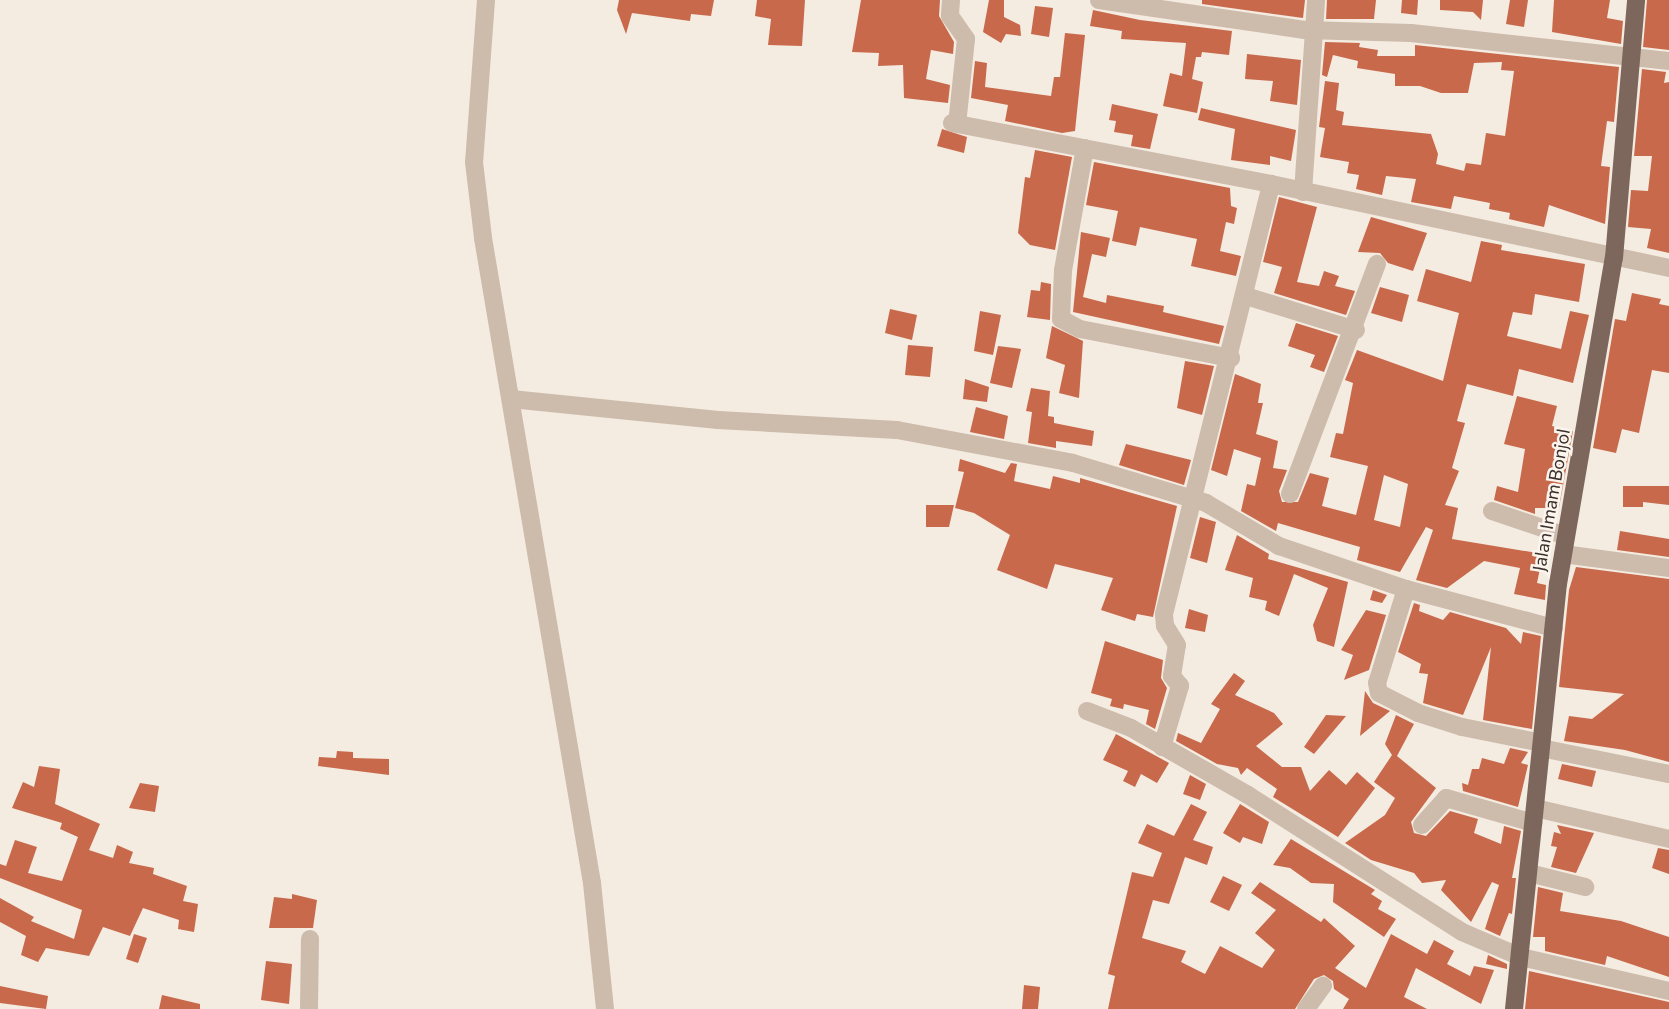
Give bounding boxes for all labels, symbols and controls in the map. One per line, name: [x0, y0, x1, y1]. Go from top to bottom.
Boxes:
street label: Jalan Imam Bonjol: [1528, 427, 1574, 573]

